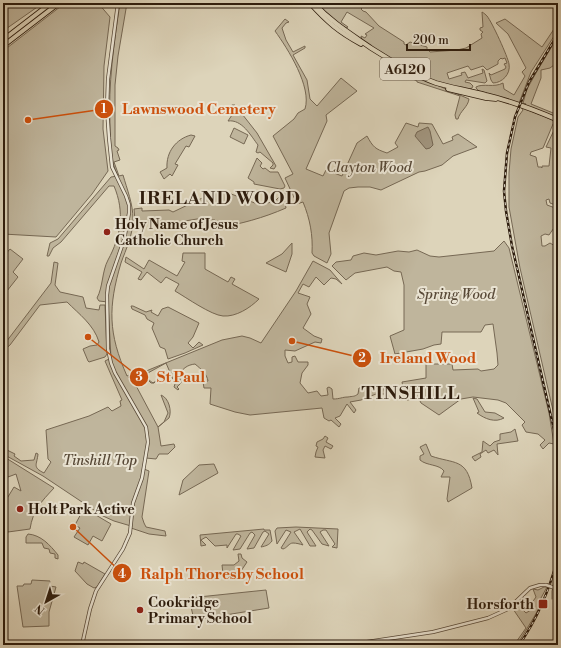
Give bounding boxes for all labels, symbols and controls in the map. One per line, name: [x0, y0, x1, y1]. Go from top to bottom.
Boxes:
scale bar: [407, 26, 470, 52]
text: 200 m: [413, 33, 449, 48]
road number: A6120: [380, 58, 430, 80]
callout: Lawnswood Cemetery: [94, 96, 284, 123]
text: Lawnswood Cemetery: [122, 100, 276, 119]
text: 1: [101, 102, 107, 117]
park label: Clayton Wood: [326, 159, 413, 177]
district label: IRELAND WOOD: [139, 187, 301, 210]
place label: Holy Name of Jesus Catholic Church: [115, 216, 238, 250]
marker: Holy Name of Jesus Catholic Church: [102, 227, 112, 237]
park label: Spring Wood: [417, 286, 496, 304]
callout: Ireland Wood: [352, 345, 485, 372]
text: Ireland Wood: [380, 349, 477, 368]
text: 2: [358, 351, 366, 366]
callout: St Paul: [129, 363, 213, 390]
text: St Paul: [157, 368, 205, 387]
text: 3: [135, 370, 143, 385]
district label: TINSHILL: [362, 382, 460, 405]
park label: Tinshill Top: [63, 452, 137, 470]
place label: Holt Park Active: [28, 501, 135, 519]
marker: Holt Park Active: [15, 504, 25, 514]
callout: Ralph Thoresby School: [112, 560, 312, 587]
text: Ralph Thoresby School: [140, 565, 304, 584]
text: 4: [118, 567, 126, 582]
north arrow: [26, 582, 66, 622]
place label: Cookridge Primary School: [148, 594, 252, 628]
place label: Horsforth: [467, 596, 534, 614]
marker: Horsforth: [537, 598, 549, 610]
text: N: [32, 601, 48, 617]
marker: Cookridge Primary School: [135, 605, 145, 615]

